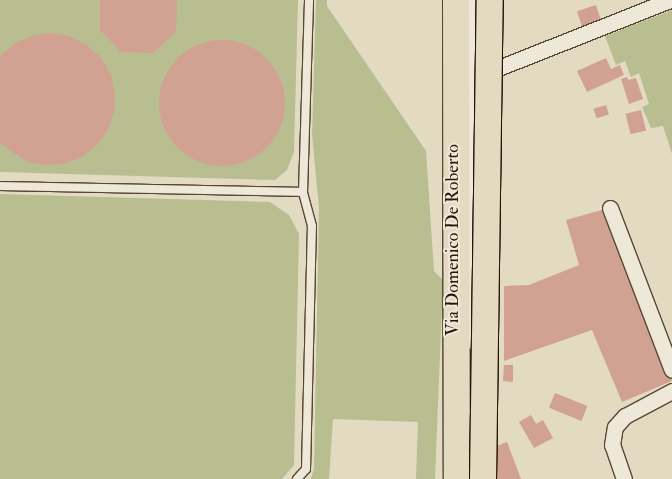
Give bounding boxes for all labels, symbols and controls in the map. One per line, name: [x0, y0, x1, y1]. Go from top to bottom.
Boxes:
street label: Via Domenico De Roberto: [442, 144, 464, 336]

